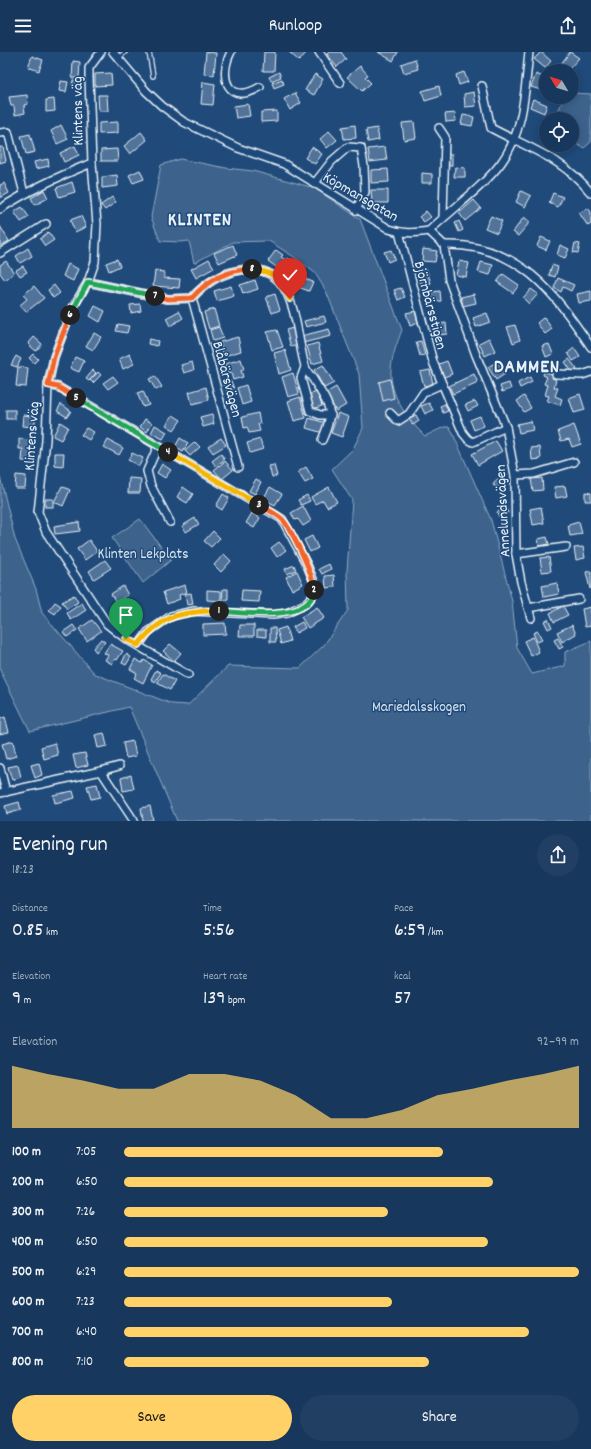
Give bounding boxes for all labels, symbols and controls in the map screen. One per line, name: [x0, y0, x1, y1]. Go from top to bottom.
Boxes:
text: Runloop: [269, 14, 322, 39]
icon: menu: [12, 15, 34, 37]
icon: share: [557, 15, 579, 37]
north arrow: [539, 64, 579, 104]
map controls: [539, 64, 579, 152]
street label: Klintens väg: [67, 76, 91, 146]
button: locate: [539, 112, 579, 152]
street label: Köpmansgatan: [318, 167, 402, 228]
district label: KLINTEN: [168, 208, 232, 235]
pin: [273, 258, 307, 299]
pin: 8: [242, 259, 262, 279]
street label: Björnbärsstigen: [407, 259, 451, 352]
text: 8: [250, 261, 254, 277]
icon: check: [279, 264, 301, 286]
pin: 7: [145, 286, 165, 306]
text: 7: [153, 288, 157, 304]
pin: 6: [60, 305, 80, 325]
text: 6: [67, 307, 73, 323]
street label: Blåbärsvägen: [205, 339, 247, 420]
district label: DAMMEN: [494, 355, 560, 382]
pin: 5: [66, 388, 86, 408]
text: 5: [73, 390, 79, 406]
street label: Klintens väg: [20, 401, 46, 471]
pin: 4: [158, 442, 178, 462]
text: 4: [166, 444, 170, 460]
street label: Annelundsvägen: [491, 464, 517, 558]
pin: 3: [249, 495, 269, 515]
text: 3: [257, 497, 261, 513]
park label: Klinten Lekplats: [98, 544, 188, 566]
pin: 2: [304, 580, 324, 600]
text: 2: [312, 582, 316, 598]
pin: [109, 598, 143, 639]
pin: 1: [209, 601, 229, 621]
text: 1: [218, 603, 220, 619]
icon: arrive: [115, 604, 137, 626]
park label: Mariedalsskogen: [372, 697, 466, 719]
text: Evening run: [12, 830, 108, 861]
button: share: [537, 834, 579, 876]
text: 18:23: [12, 861, 34, 880]
text: Distance: [12, 901, 48, 917]
text: Time: [203, 901, 222, 917]
text: Pace: [394, 901, 413, 917]
text: 0.85: [12, 917, 44, 945]
text: 5:56: [203, 917, 235, 945]
text: 6:59: [394, 917, 426, 945]
text: km: [44, 925, 58, 941]
text: /km: [426, 925, 443, 941]
text: Elevation: [12, 969, 50, 985]
text: Heart rate: [203, 969, 247, 985]
text: kcal: [394, 969, 411, 985]
text: 9: [12, 985, 21, 1013]
text: 139: [203, 985, 225, 1013]
text: 57: [394, 985, 411, 1013]
text: m: [21, 993, 31, 1009]
text: bpm: [225, 993, 245, 1009]
text: Elevation: [12, 1033, 57, 1052]
text: 92–99 m: [537, 1033, 579, 1052]
text: 100 m: [12, 1143, 41, 1162]
text: 7:05: [76, 1143, 96, 1162]
text: 200 m: [12, 1173, 44, 1192]
text: 6:50: [76, 1173, 98, 1192]
text: 300 m: [12, 1203, 44, 1222]
text: 7:26: [76, 1203, 95, 1222]
text: 400 m: [12, 1233, 43, 1252]
text: 6:50: [76, 1233, 98, 1252]
text: 500 m: [12, 1263, 44, 1282]
text: 6:29: [76, 1263, 96, 1282]
text: 600 m: [12, 1293, 44, 1312]
text: 7:23: [76, 1293, 95, 1312]
text: 700 m: [12, 1323, 43, 1342]
text: 6:40: [76, 1323, 97, 1342]
text: 800 m: [12, 1353, 43, 1372]
text: 7:10: [76, 1353, 93, 1372]
button: Save: [12, 1395, 292, 1441]
button: Share: [300, 1395, 579, 1441]

